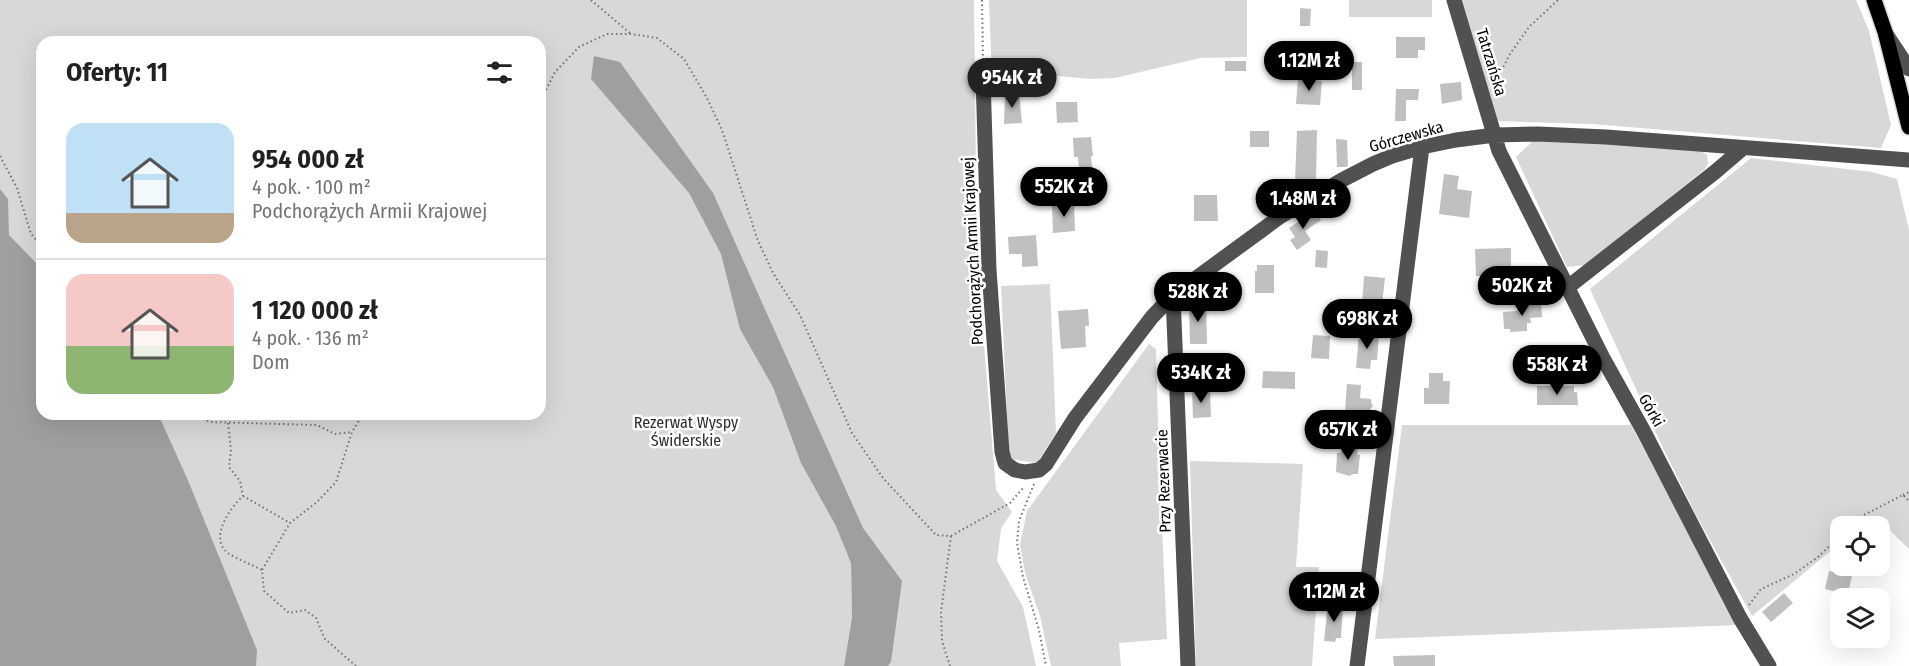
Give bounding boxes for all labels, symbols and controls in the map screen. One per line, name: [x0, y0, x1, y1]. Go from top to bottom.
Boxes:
street label: Tatrzańska: [1472, 26, 1511, 98]
pin: 1.12M zł: [1247, 41, 1371, 92]
text: 1.12M zł: [1278, 48, 1340, 72]
icon: filters: [483, 56, 516, 89]
text: Oferty: 11: [66, 57, 168, 88]
pin: 954K zł: [957, 58, 1067, 109]
text: 954K zł: [982, 65, 1042, 89]
street label: Górczewska: [1367, 117, 1445, 156]
text: 954 000 zł: [252, 144, 364, 175]
icon: home: [114, 147, 186, 219]
street label: Podchorążych Armii Krajowej: [958, 156, 988, 345]
pin: 552K zł: [1009, 167, 1119, 218]
text: 552K zł: [1034, 174, 1094, 198]
text: 4 pok. · 100 m²: [252, 175, 371, 199]
pin: 1.48M zł: [1241, 179, 1365, 230]
text: 1.48M zł: [1270, 186, 1336, 210]
text: Podchorążych Armii Krajowej: [252, 199, 487, 223]
pin: 502K zł: [1467, 266, 1577, 317]
pin: 528K zł: [1143, 272, 1253, 323]
text: 502K zł: [1492, 273, 1552, 297]
text: 528K zł: [1168, 279, 1228, 303]
text: 1 120 000 zł: [252, 295, 378, 326]
icon: home: [114, 298, 186, 370]
pin: 698K zł: [1312, 299, 1422, 350]
text: 698K zł: [1336, 306, 1398, 330]
text: 4 pok. · 136 m²: [252, 326, 369, 350]
pin: 558K zł: [1502, 345, 1612, 396]
text: Dom: [252, 350, 290, 374]
text: 558K zł: [1527, 352, 1587, 376]
pin: 534K zł: [1146, 353, 1256, 404]
text: 534K zł: [1171, 360, 1231, 384]
street label: Górki: [1635, 390, 1668, 430]
pin: 657K zł: [1293, 410, 1403, 461]
park label: Rezerwat Wyspy Świderskie: [634, 413, 739, 450]
text: 657K zł: [1319, 417, 1377, 441]
street label: Przy Rezerwacie: [1152, 429, 1175, 533]
map controls: [1830, 516, 1890, 648]
button: locate: [1830, 516, 1890, 576]
pin: 1.12M zł: [1272, 572, 1396, 623]
text: 1.12M zł: [1303, 579, 1365, 603]
button: layers: [1830, 588, 1890, 648]

